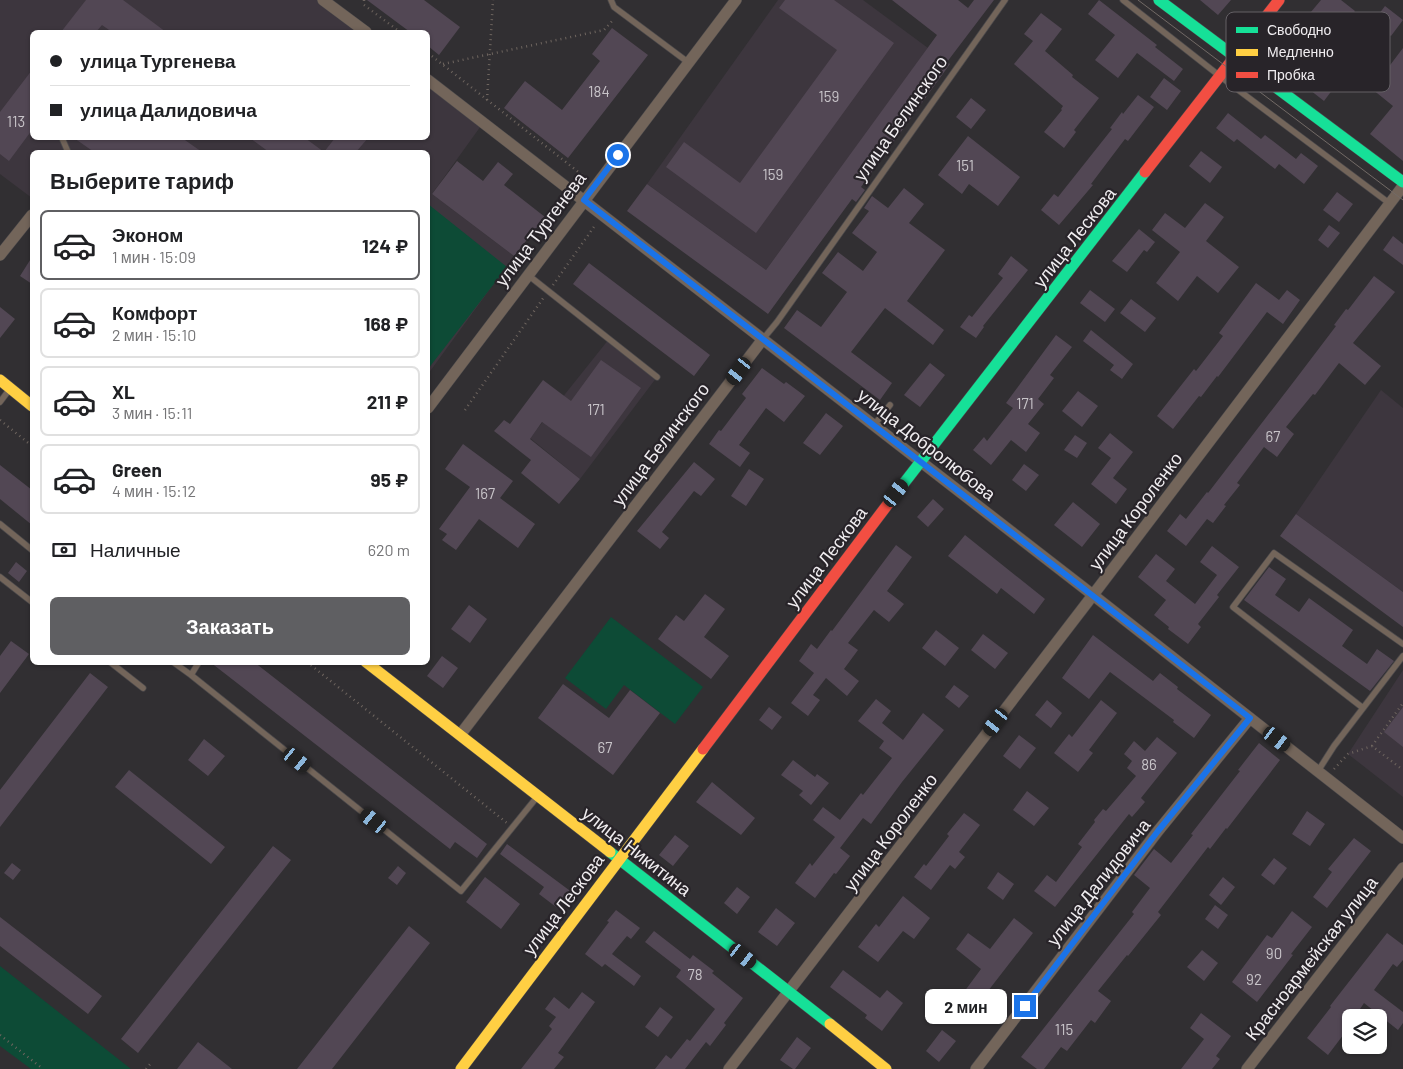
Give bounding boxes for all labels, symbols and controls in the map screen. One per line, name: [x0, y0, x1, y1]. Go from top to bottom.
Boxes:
legend: [1226, 12, 1390, 92]
text: Свободно: [1267, 21, 1332, 38]
text: Медленно: [1267, 43, 1334, 60]
text: улица Тургенева: [80, 49, 236, 72]
street label: улица Белинского: [849, 51, 951, 185]
text: Пробка: [1267, 66, 1315, 83]
house number: 184: [588, 82, 610, 100]
house number: 159: [819, 87, 839, 105]
text: улица Далидовича: [80, 98, 257, 121]
house number: 113: [7, 112, 25, 130]
route start: [607, 144, 629, 166]
house number: 151: [956, 156, 974, 174]
house number: 159: [763, 165, 783, 183]
text: Выберите тариф: [50, 167, 234, 193]
street label: улица Тургенева: [490, 167, 591, 290]
street label: улица Лескова: [1028, 182, 1121, 292]
icon: car: [52, 223, 97, 268]
text: Эконом: [112, 223, 183, 246]
text: 124 ₽: [362, 234, 408, 257]
text: 1 мин · 15:09: [112, 247, 196, 266]
icon: car: [52, 301, 97, 346]
text: Комфорт: [112, 301, 197, 324]
text: 168 ₽: [364, 312, 408, 335]
text: 2 мин · 15:10: [112, 325, 196, 344]
car: [723, 355, 754, 387]
street label: улица Белинского: [607, 378, 713, 510]
icon: car: [52, 379, 97, 424]
text: XL: [112, 380, 135, 403]
street label: улица Добролюбова: [854, 383, 1001, 505]
text: 211 ₽: [367, 390, 408, 413]
house number: 171: [1016, 394, 1034, 412]
house number: 171: [587, 400, 605, 418]
text: 3 мин · 15:11: [112, 403, 192, 422]
house number: 67: [1266, 427, 1280, 445]
street label: улица Короленко: [1084, 448, 1186, 574]
icon: car: [52, 457, 97, 502]
text: Green: [112, 458, 162, 481]
text: 95 ₽: [371, 468, 408, 491]
car: [880, 477, 911, 509]
text: 4 мин · 15:12: [112, 481, 196, 500]
house number: 167: [475, 484, 495, 502]
street label: улица Лескова: [781, 501, 872, 612]
icon: cash: [50, 536, 78, 564]
text: Наличные: [90, 538, 181, 561]
text: 620 m: [368, 540, 410, 559]
button: Заказать: [50, 597, 410, 655]
car: [980, 706, 1011, 738]
car: [1260, 724, 1293, 754]
house number: 67: [598, 738, 612, 756]
car: [280, 745, 313, 775]
house number: 86: [1141, 755, 1157, 773]
street label: улица Короленко: [839, 769, 941, 895]
street label: улица Никитина: [578, 802, 697, 901]
car: [357, 806, 390, 836]
street label: улица Далидовича: [1042, 813, 1155, 950]
street label: улица Лескова: [518, 848, 609, 959]
street label: Красноармейская улица: [1240, 871, 1382, 1044]
car: [726, 941, 759, 971]
house number: 90: [1266, 944, 1282, 962]
house number: 78: [688, 965, 702, 983]
house number: 92: [1246, 970, 1262, 988]
callout: 2 мин: [925, 988, 1008, 1024]
route end: [1014, 995, 1036, 1017]
text: 2 мин: [944, 997, 988, 1016]
map controls: [1342, 1009, 1387, 1054]
button: layers: [1342, 1009, 1387, 1054]
house number: 115: [1055, 1020, 1073, 1038]

